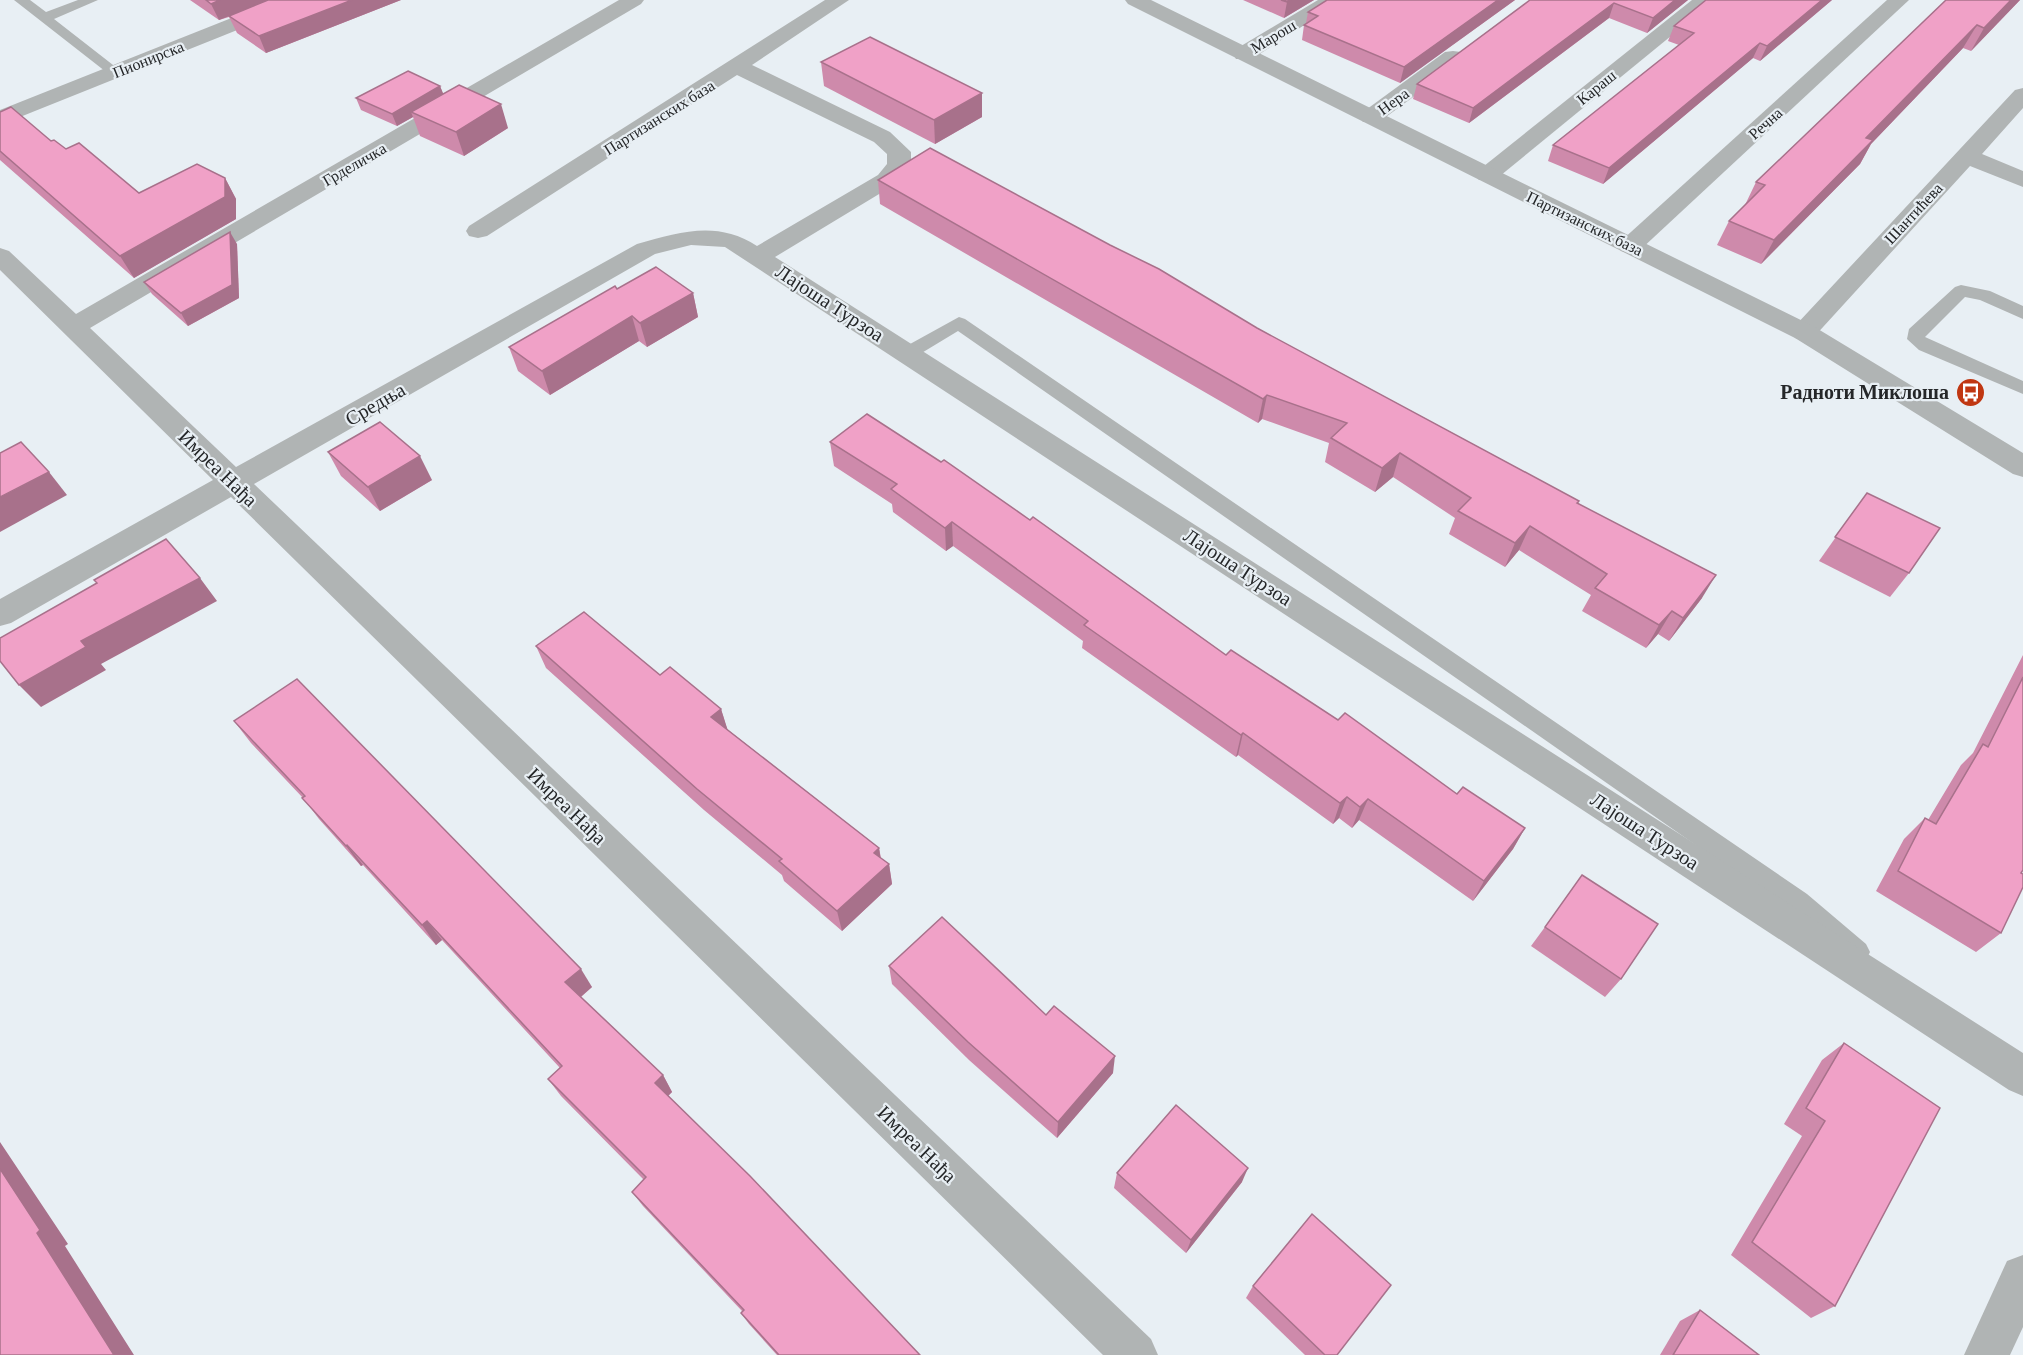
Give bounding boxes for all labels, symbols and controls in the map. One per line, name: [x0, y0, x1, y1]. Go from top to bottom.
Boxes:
street label: Марош: [1248, 16, 1300, 57]
street label: Пионирска: [110, 38, 187, 82]
street label: Караш: [1573, 66, 1620, 109]
street label: Партизанских база: [601, 77, 718, 159]
street label: Нера: [1375, 85, 1413, 119]
street label: Речна: [1745, 104, 1786, 143]
street label: Грделичка: [319, 139, 390, 190]
street label: Шантићева: [1881, 179, 1946, 247]
street label: Партизанских база: [1524, 188, 1646, 260]
street label: Лајоша Турзоа: [771, 260, 888, 347]
bus stop icon: Радноти Миклоша: [1954, 376, 1986, 408]
street label: Средња: [341, 378, 409, 431]
place label: Радноти Миклоша: [1780, 381, 1949, 403]
street label: Имреа Нађа: [173, 425, 262, 512]
street label: Лајоша Турзоа: [1179, 524, 1296, 611]
street label: Имреа Нађа: [522, 763, 611, 850]
street label: Лајоша Турзоа: [1586, 788, 1703, 875]
street label: Имреа Нађа: [872, 1101, 961, 1188]

